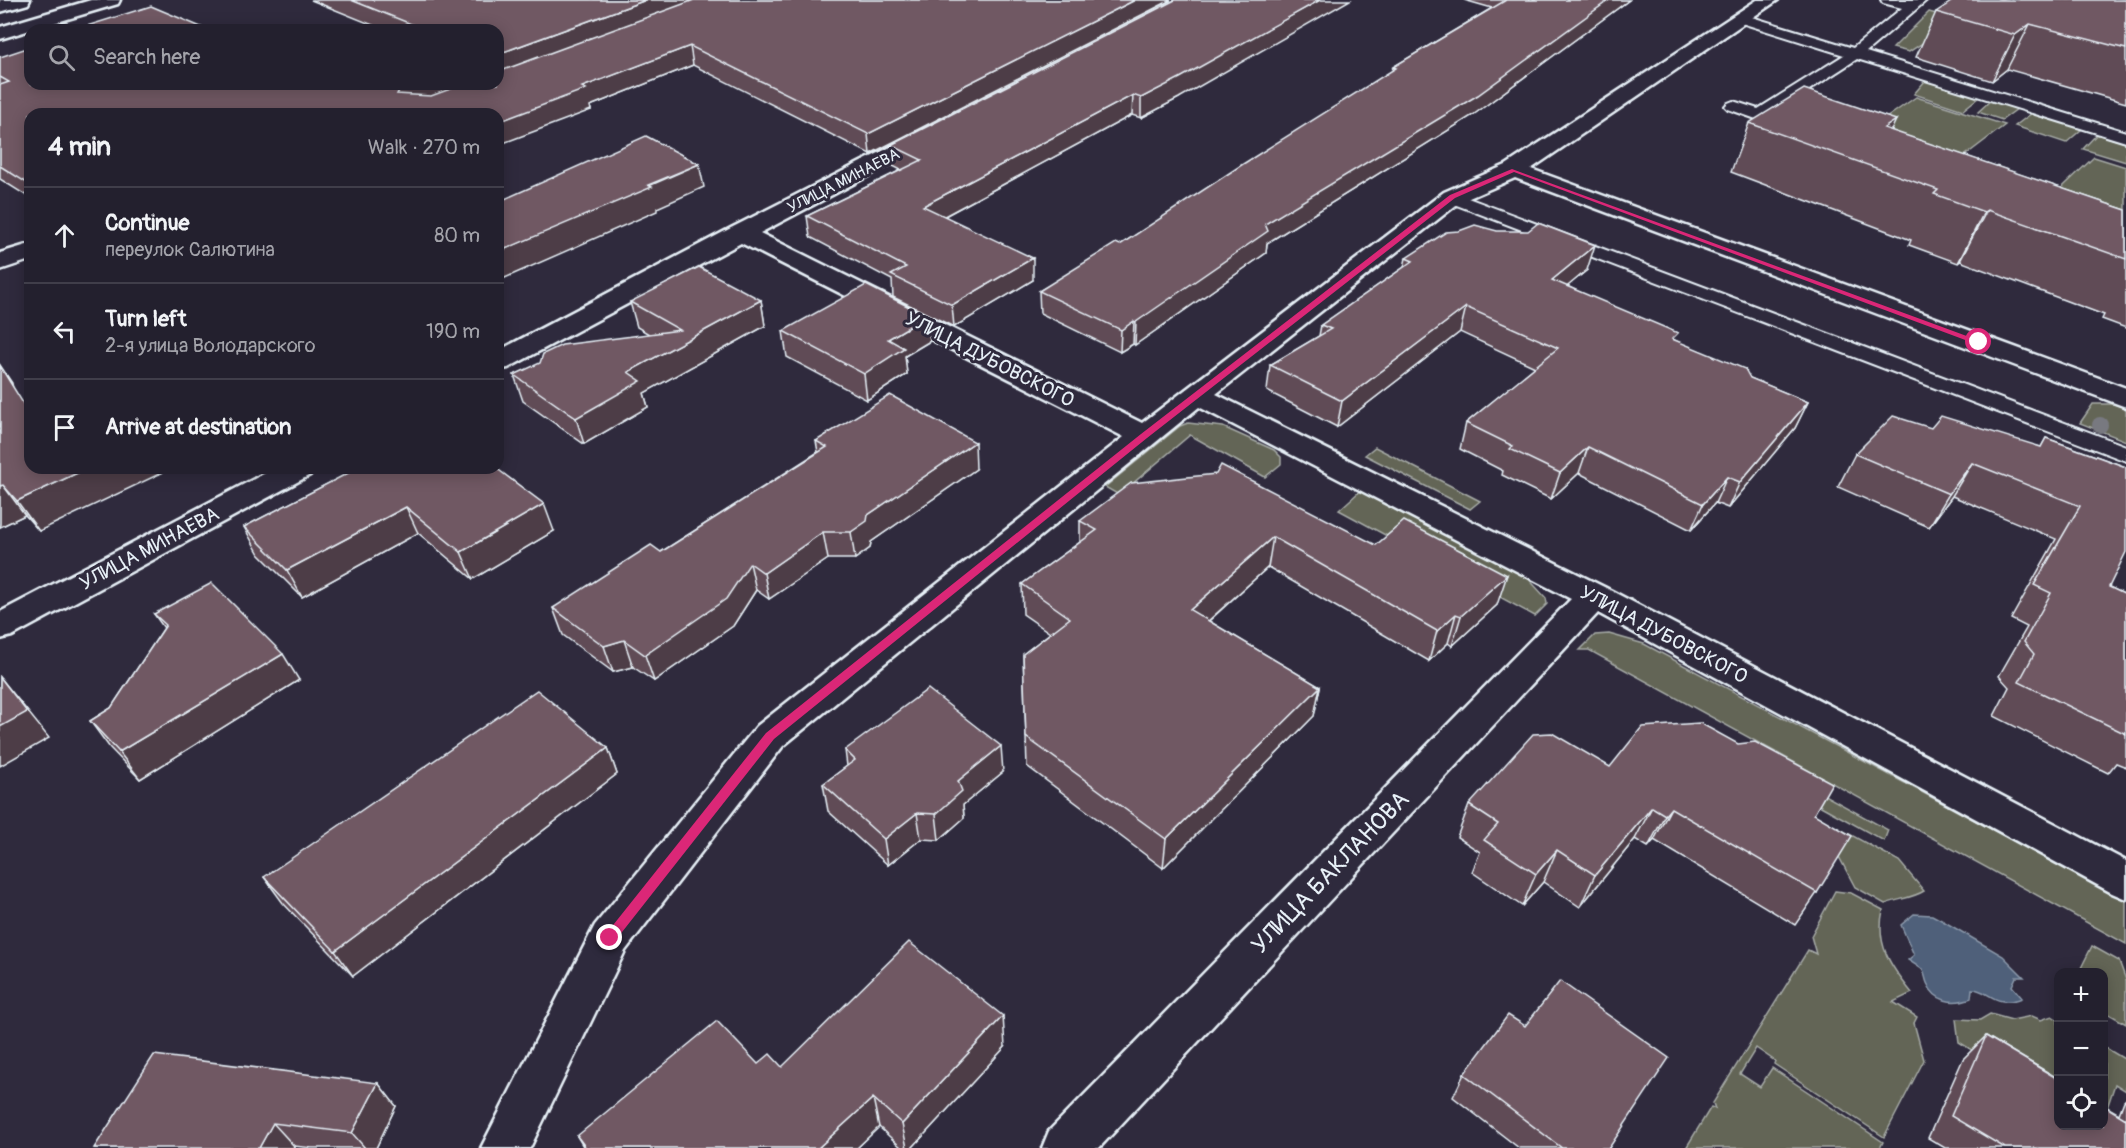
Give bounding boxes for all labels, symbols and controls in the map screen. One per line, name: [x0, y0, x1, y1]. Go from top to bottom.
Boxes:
search box: [24, 24, 504, 90]
icon: search: [45, 41, 78, 74]
text: Search here: [93, 43, 200, 71]
text: 4 min: [48, 131, 111, 163]
text: Walk · 270 m: [368, 135, 480, 160]
street label: УЛИЦА МИНАЕВА: [784, 144, 903, 218]
text: Continue: [105, 209, 189, 237]
icon: ahead: [48, 219, 81, 252]
text: 80 m: [434, 223, 480, 248]
text: переулок Салютина: [105, 237, 275, 262]
text: Turn left: [105, 305, 187, 333]
street label: УЛИЦА ДУБОВСКОГО: [901, 306, 1078, 413]
icon: left: [48, 315, 81, 348]
text: 190 m: [426, 319, 480, 344]
route start: [1965, 328, 1991, 354]
text: 2-я улица Володарского: [105, 333, 315, 358]
icon: arrive: [48, 411, 81, 444]
text: Arrive at destination: [105, 413, 291, 441]
street label: УЛИЦА МИНАЕВА: [75, 501, 223, 596]
street label: УЛИЦА ДУБОВСКОГО: [1576, 580, 1752, 689]
street label: УЛИЦА БАКЛАНОВА: [1245, 785, 1415, 960]
route end: [596, 924, 622, 950]
map controls: [2054, 968, 2108, 1130]
button: +: [2054, 968, 2108, 1022]
button: −: [2054, 1022, 2108, 1076]
button: locate: [2054, 1076, 2108, 1130]

